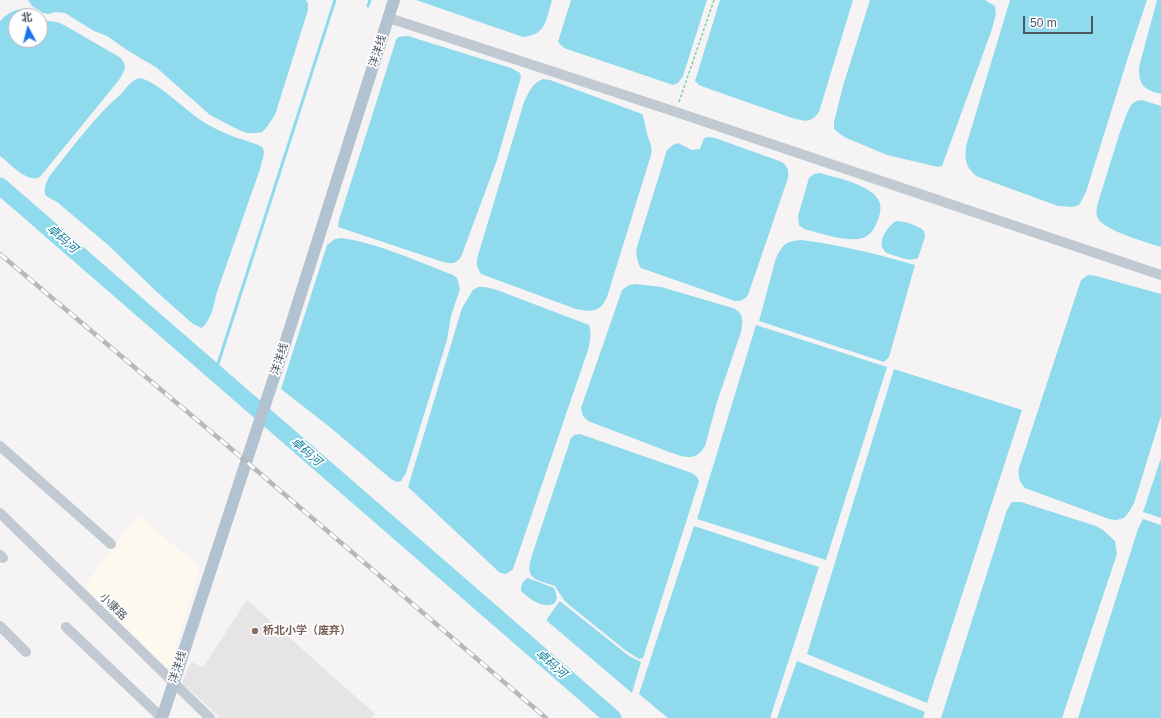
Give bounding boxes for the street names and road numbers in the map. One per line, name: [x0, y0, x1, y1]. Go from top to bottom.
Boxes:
street label: 洋洋线: [367, 33, 389, 69]
street label: 洋洋线: [269, 341, 291, 377]
street label: 小康路: [97, 591, 129, 623]
street label: 洋洋线: [167, 649, 189, 685]

